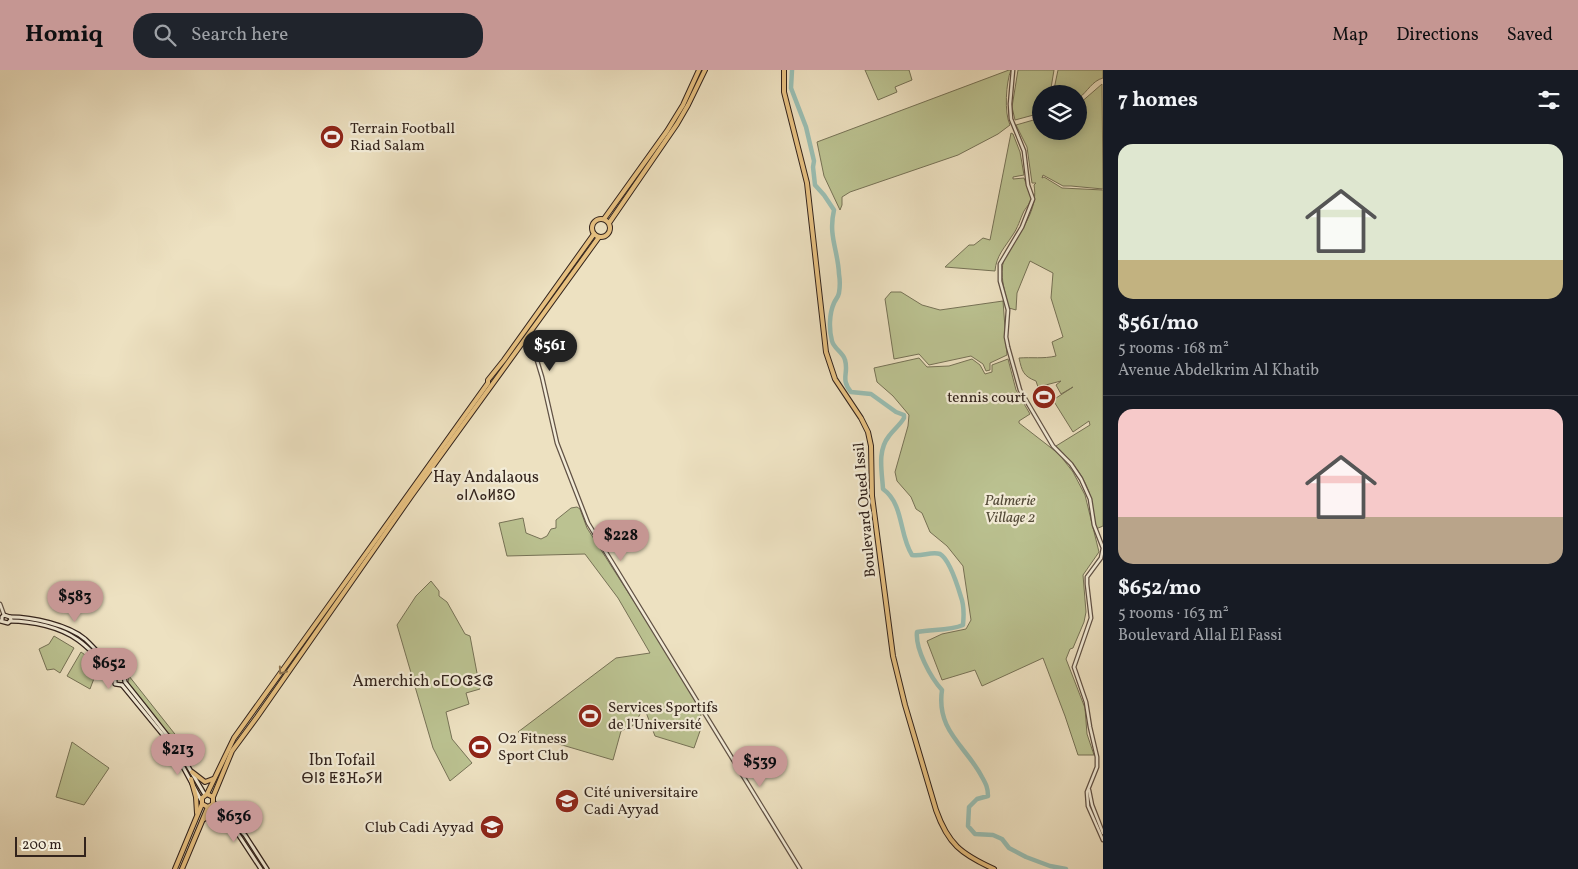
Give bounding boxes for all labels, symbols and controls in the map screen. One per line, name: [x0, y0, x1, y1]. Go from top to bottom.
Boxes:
search box: [133, 13, 483, 58]
text: Homiq: [25, 18, 103, 52]
icon: search: [151, 21, 179, 49]
text: Search here: [191, 22, 288, 48]
text: Map: [1332, 23, 1368, 48]
text: Directions: [1396, 23, 1479, 48]
text: Saved: [1507, 23, 1553, 48]
map controls: [1032, 85, 1087, 140]
button: layers: [1032, 85, 1087, 140]
text: 7 homes: [1118, 86, 1198, 115]
icon: filters: [1535, 86, 1563, 114]
place label: Terrain Football Riad Salam: [350, 119, 455, 157]
sports icon: Terrain Football Riad Salam: [319, 124, 345, 150]
icon: home: [1296, 176, 1386, 266]
text: $561/mo: [1118, 309, 1199, 338]
pin: $561: [520, 330, 580, 372]
text: $561: [534, 335, 566, 357]
text: 5 rooms · 168 m²: [1118, 338, 1229, 360]
text: Avenue Abdelkrim Al Khatib: [1118, 360, 1319, 382]
sports icon: tennis court: [1031, 384, 1057, 410]
place label: tennis court: [947, 388, 1026, 409]
street label: Boulevard Oued Issil: [849, 441, 882, 578]
icon: home: [1296, 442, 1386, 532]
district label: Hay Andalaous ⴰⵏⴷⴰⵍⵓⵙ: [433, 467, 539, 507]
park label: Palmerie Village 2: [984, 491, 1036, 529]
pin: $228: [591, 520, 651, 562]
text: $228: [604, 525, 638, 547]
text: $652/mo: [1118, 574, 1201, 603]
pin: $583: [45, 580, 105, 623]
text: $583: [58, 586, 92, 608]
text: 5 rooms · 163 m²: [1118, 603, 1229, 625]
text: Boulevard Allal El Fassi: [1118, 625, 1282, 647]
pin: $652: [79, 648, 139, 690]
text: $652: [92, 653, 126, 675]
one-way arrow: [279, 665, 288, 675]
district label: Amerchich ⴰⵎⵔⵛⵉⵛ: [353, 671, 493, 693]
place label: Services Sportifs de l'Université: [608, 698, 718, 736]
sports icon: Services Sportifs de l'Université: [577, 703, 603, 729]
place label: O2 Fitness Sport Club: [498, 729, 568, 767]
pin: $213: [148, 734, 208, 776]
sports icon: O2 Fitness Sport Club: [467, 734, 493, 760]
text: $213: [162, 739, 194, 761]
pin: $539: [730, 746, 790, 788]
district label: Ibn Tofail ⴱⵏⵓ ⵟⵓⴼⴰⵢⵍ: [301, 750, 383, 790]
text: $539: [743, 751, 777, 773]
place label: Cité universitaire Cadi Ayyad: [584, 783, 698, 821]
school or university icon: Cité universitaire Cadi Ayyad: [554, 788, 580, 814]
pin: $636: [204, 800, 264, 843]
text: $636: [217, 806, 251, 828]
school or university icon: Club Cadi Ayyad: [479, 814, 505, 840]
place label: Club Cadi Ayyad: [365, 818, 474, 839]
scale bar: [15, 834, 86, 857]
text: 200 m: [22, 836, 62, 855]

